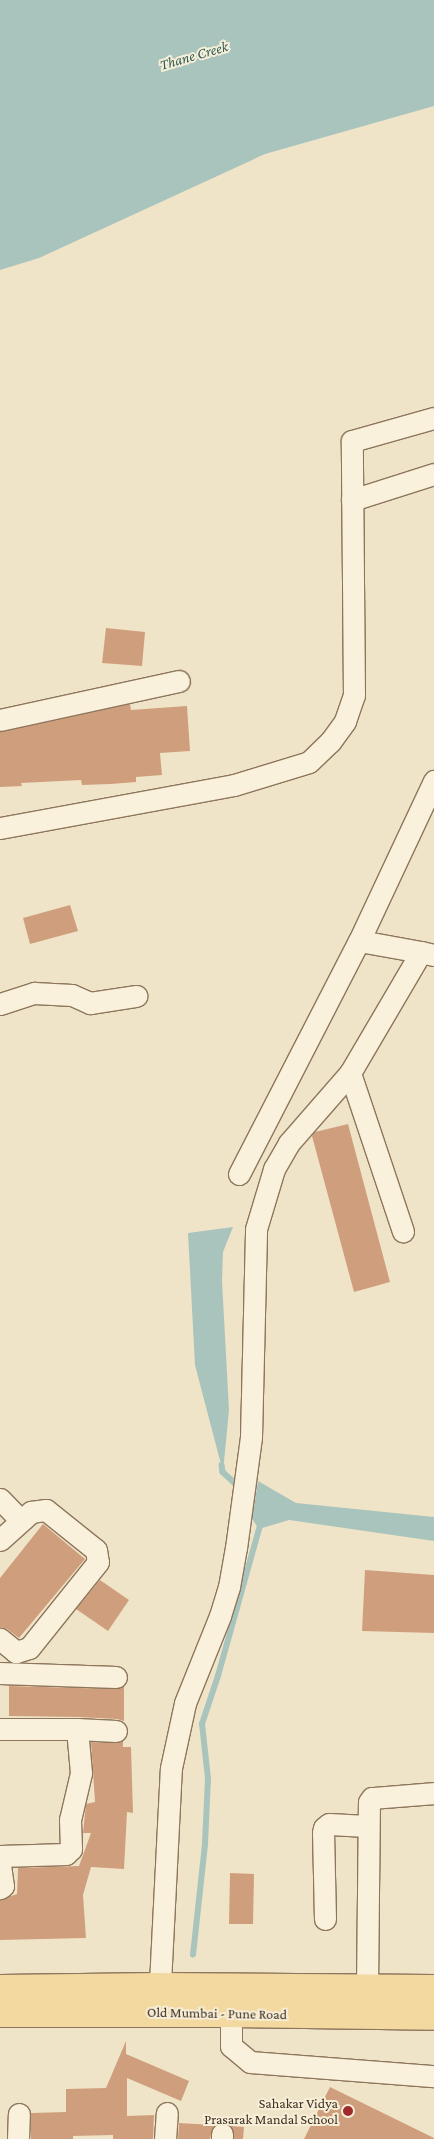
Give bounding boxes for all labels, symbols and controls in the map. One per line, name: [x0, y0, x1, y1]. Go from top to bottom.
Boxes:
water label: Thane Creek: [158, 38, 230, 74]
street label: Old Mumbai - Pune Road: [147, 2003, 287, 2023]
place label: Sahakar Vidya Prasarak Mandal School: [204, 2095, 338, 2128]
marker: Sahakar Vidya Prasarak Mandal School: [342, 2105, 354, 2117]

